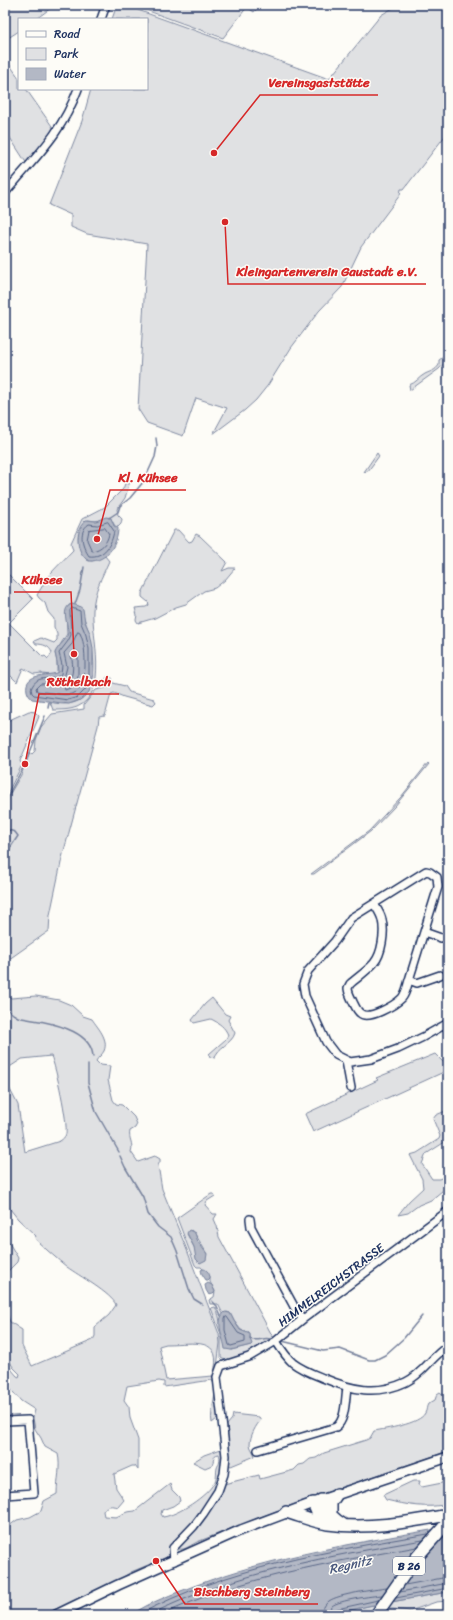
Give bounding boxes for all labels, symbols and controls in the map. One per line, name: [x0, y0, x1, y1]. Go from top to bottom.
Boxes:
legend: [18, 18, 148, 90]
text: Road: [54, 23, 81, 45]
text: Park: [54, 43, 79, 65]
text: Water: [54, 63, 87, 85]
callout: Vereinsgaststätte: [260, 70, 378, 95]
text: Vereinsgaststätte: [268, 71, 370, 94]
callout: Kleingartenverein Gaustadt e.V.: [228, 259, 426, 284]
text: Kleingartenverein Gaustadt e.V.: [235, 260, 418, 283]
callout: Kl. Kühsee: [110, 465, 186, 490]
text: Kl. Kühsee: [117, 466, 178, 489]
callout: Kühsee: [14, 567, 71, 592]
text: Kühsee: [20, 568, 63, 591]
callout: Röthelbach: [39, 669, 119, 694]
text: Röthelbach: [46, 670, 111, 693]
street label: HIMMELREICHSTRASSE: [273, 1237, 390, 1333]
water label: Regnitz: [327, 1548, 375, 1581]
road number: B 26: [393, 1557, 425, 1575]
callout: Bischberg Steinberg: [185, 1579, 318, 1604]
text: Bischberg Steinberg: [194, 1580, 311, 1603]

